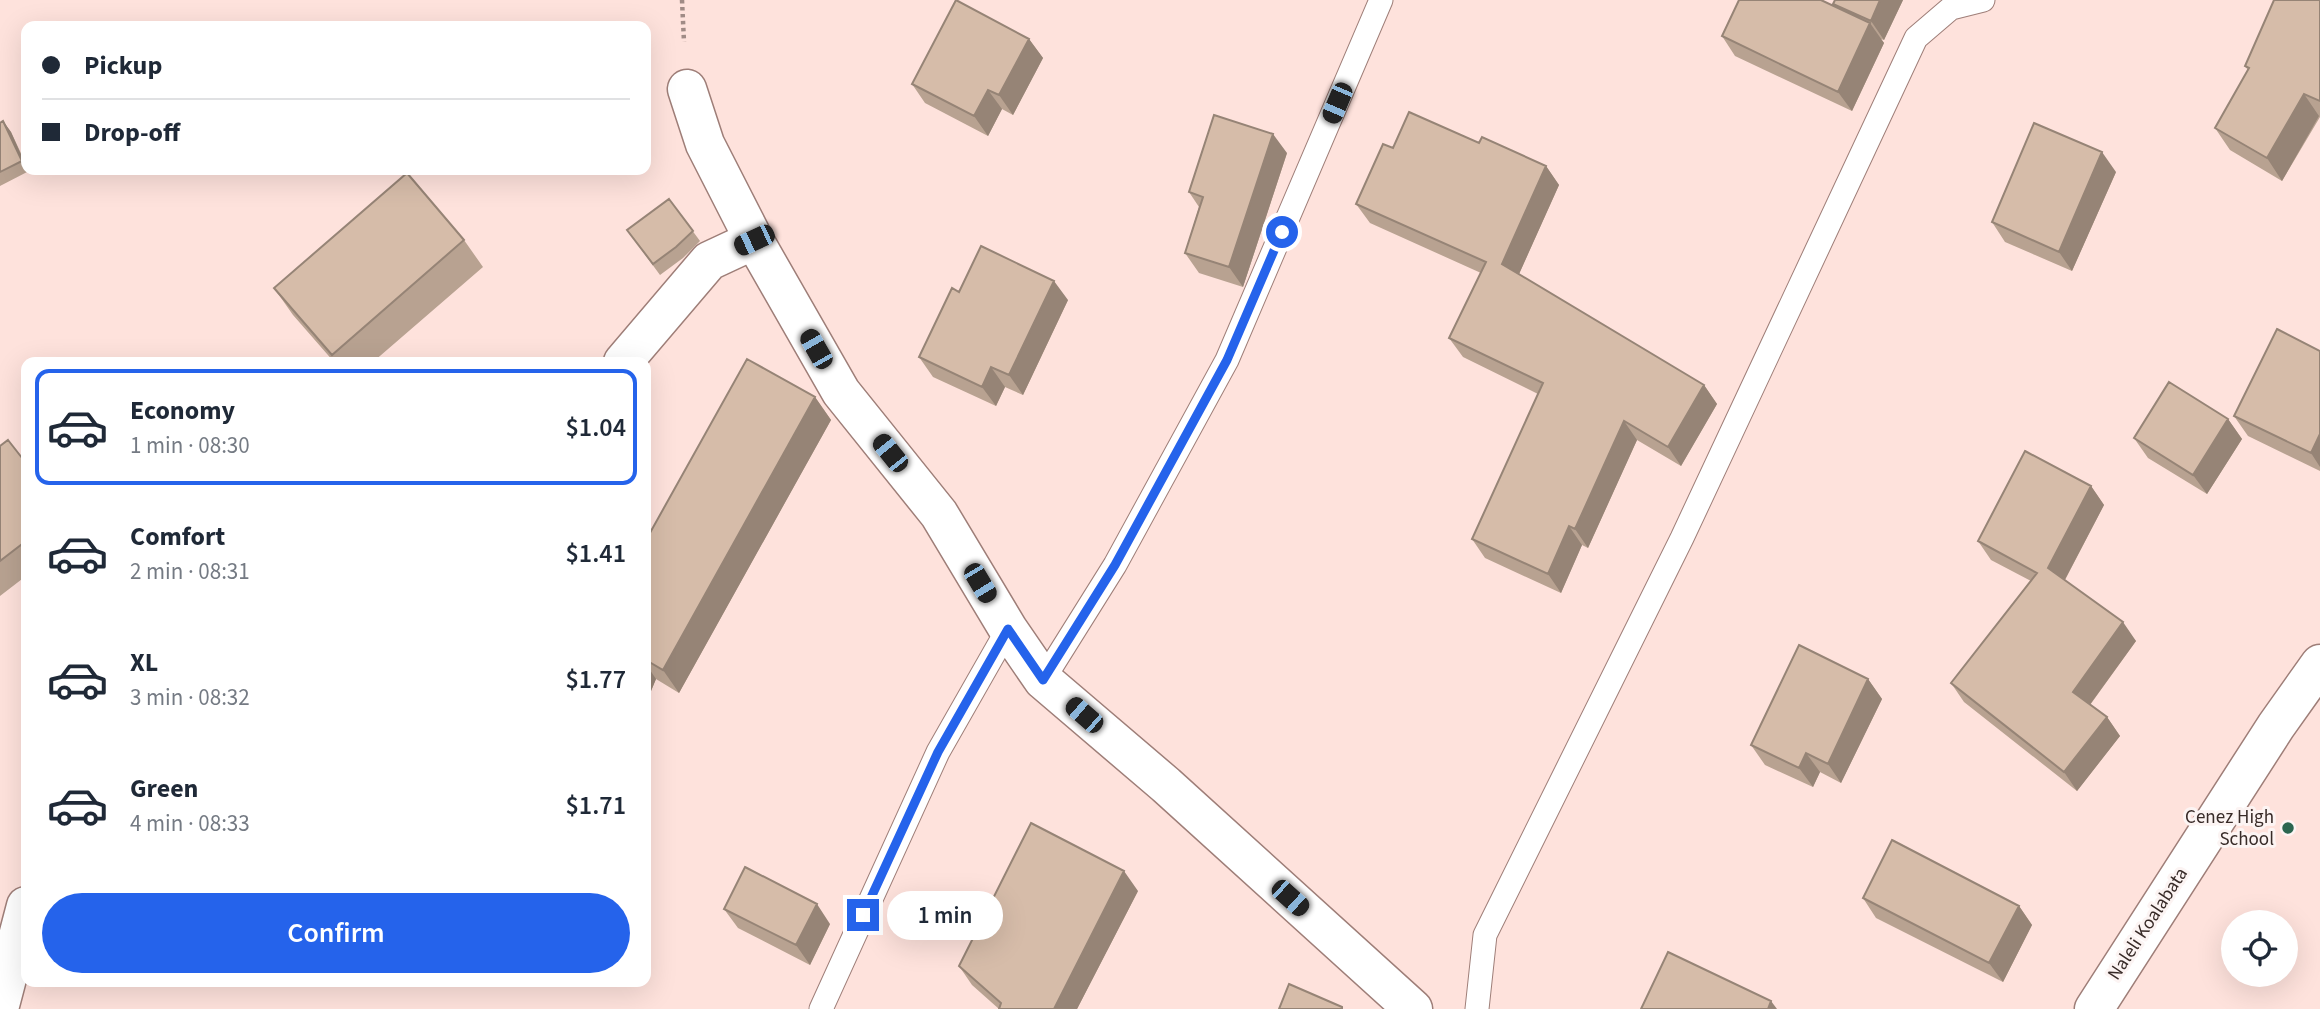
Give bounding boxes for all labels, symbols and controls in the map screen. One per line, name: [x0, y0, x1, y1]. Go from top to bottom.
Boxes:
text: Pickup: [84, 47, 162, 84]
car: [1320, 80, 1355, 126]
text: Drop-off: [84, 114, 180, 151]
route start: [1266, 216, 1298, 248]
car: [731, 222, 778, 258]
car: [797, 326, 836, 372]
text: Economy: [130, 392, 235, 429]
icon: car: [46, 396, 109, 459]
text: $1.04: [565, 409, 626, 446]
text: 1 min · 08:30: [130, 429, 250, 462]
car: [869, 430, 912, 476]
text: Comfort: [130, 518, 225, 555]
icon: car: [46, 522, 109, 585]
text: $1.41: [565, 535, 626, 572]
text: 2 min · 08:31: [130, 555, 250, 588]
car: [961, 560, 1000, 606]
text: XL: [130, 644, 158, 681]
icon: car: [46, 648, 109, 711]
text: $1.77: [565, 661, 626, 698]
text: 3 min · 08:32: [130, 681, 250, 714]
car: [1062, 693, 1107, 737]
text: Green: [130, 770, 198, 807]
icon: car: [46, 774, 109, 837]
text: $1.71: [565, 787, 626, 824]
place label: Cenez High School: [2185, 804, 2274, 853]
text: 4 min · 08:33: [130, 807, 250, 840]
marker: Cenez High School: [2280, 820, 2296, 836]
street label: Naleli Koalabata: [2101, 862, 2195, 986]
car: [1268, 876, 1313, 920]
callout: 1 min: [888, 890, 1003, 940]
button: Confirm: [42, 893, 630, 973]
route end: [847, 899, 879, 931]
text: 1 min: [918, 899, 972, 932]
map controls: [2221, 910, 2298, 987]
button: locate: [2221, 910, 2298, 987]

